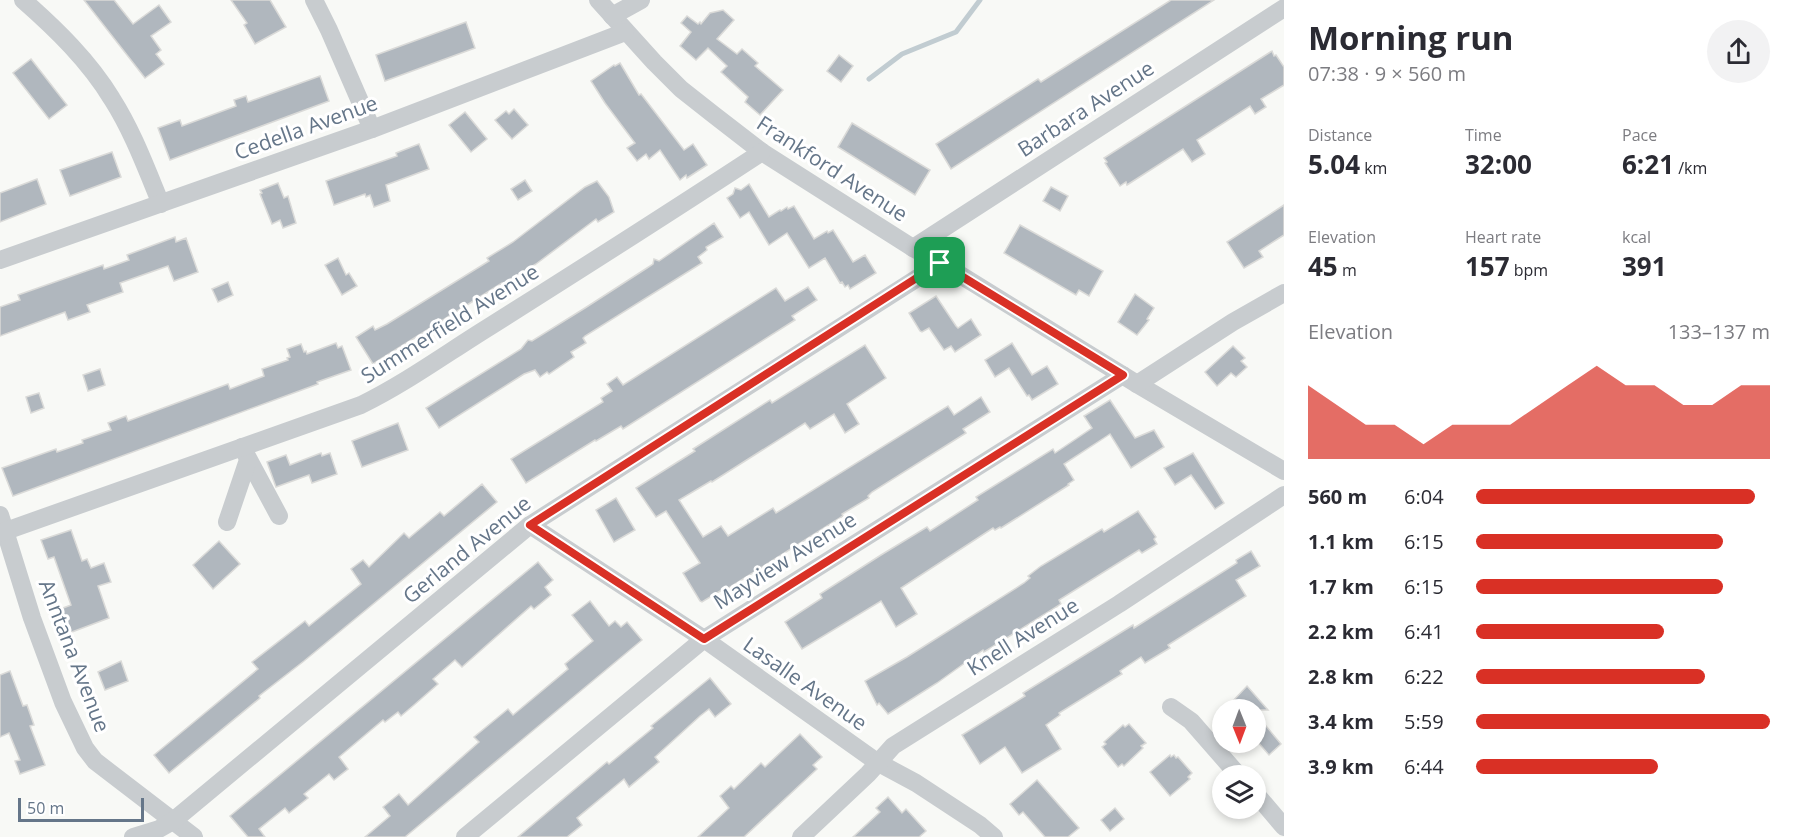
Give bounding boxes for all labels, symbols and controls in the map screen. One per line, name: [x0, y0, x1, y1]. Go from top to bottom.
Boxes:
text: Morning run: [1308, 15, 1514, 60]
button: share: [1707, 20, 1770, 83]
street label: Barbara Avenue: [1012, 54, 1159, 163]
text: 07:38 · 9 × 560 m: [1308, 60, 1466, 87]
street label: Cedella Avenue: [230, 88, 381, 166]
street label: Frankford Avenue: [752, 109, 913, 227]
text: Distance: [1308, 124, 1372, 146]
text: Time: [1465, 124, 1502, 146]
text: Pace: [1622, 124, 1657, 146]
text: 5.04: [1308, 146, 1360, 182]
text: 32:00: [1465, 146, 1532, 182]
text: 6:21: [1622, 146, 1674, 182]
text: km: [1360, 157, 1387, 179]
text: /km: [1674, 157, 1707, 179]
text: Elevation: [1308, 226, 1376, 248]
text: Heart rate: [1465, 226, 1541, 248]
text: kcal: [1622, 226, 1651, 248]
pin: [914, 237, 965, 288]
icon: arrive: [923, 246, 956, 279]
text: 45: [1308, 248, 1338, 284]
text: 157: [1465, 248, 1510, 284]
text: 391: [1622, 248, 1667, 284]
street label: Summerfield Avenue: [355, 257, 544, 389]
text: m: [1338, 259, 1357, 281]
text: bpm: [1510, 259, 1548, 281]
text: Elevation: [1308, 318, 1393, 345]
text: 133–137 m: [1668, 318, 1770, 345]
text: 560 m: [1308, 483, 1367, 510]
text: 6:04: [1404, 483, 1444, 510]
street label: Gerland Avenue: [397, 489, 536, 609]
street label: Mayview Avenue: [708, 505, 861, 615]
text: 1.1 km: [1308, 528, 1374, 555]
text: 6:15: [1404, 528, 1444, 555]
text: 1.7 km: [1308, 573, 1374, 600]
text: 6:15: [1404, 573, 1444, 600]
street label: Anntana Avenue: [33, 575, 117, 736]
street label: Knell Avenue: [961, 591, 1084, 682]
text: 2.2 km: [1308, 618, 1374, 645]
text: 6:41: [1404, 618, 1444, 645]
street label: Lasalle Avenue: [738, 630, 873, 736]
text: 2.8 km: [1308, 663, 1374, 690]
text: 6:22: [1404, 663, 1444, 690]
north arrow: [1212, 699, 1266, 753]
map controls: [1212, 699, 1266, 819]
text: 3.4 km: [1308, 708, 1374, 735]
text: 5:59: [1404, 708, 1444, 735]
text: 3.9 km: [1308, 753, 1374, 780]
text: 6:44: [1404, 753, 1444, 780]
button: layers: [1212, 765, 1266, 819]
scale bar: [18, 795, 144, 822]
text: 50 m: [27, 797, 64, 819]

